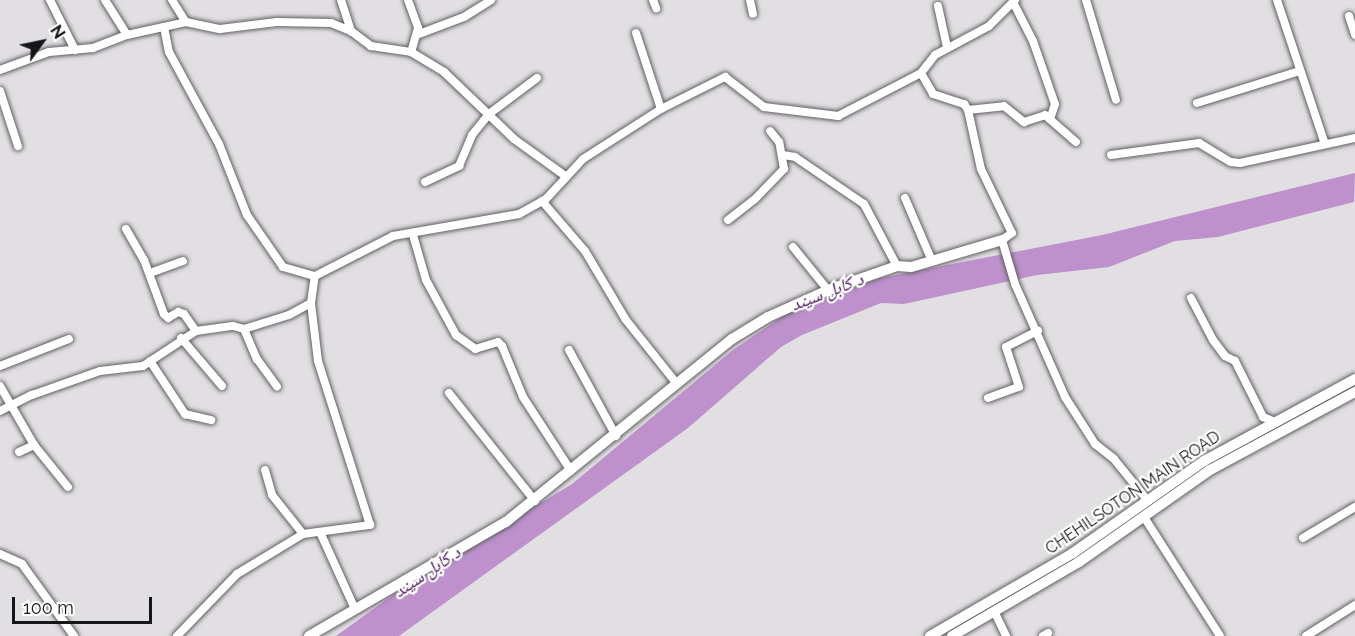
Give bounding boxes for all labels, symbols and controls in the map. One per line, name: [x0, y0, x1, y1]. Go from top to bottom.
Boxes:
north arrow: [12, 12, 72, 72]
text: N: [46, 22, 69, 42]
water label: د کابل سيند: [788, 268, 866, 316]
street label: CHEHILSOTON MAIN ROAD: [1042, 427, 1224, 559]
water label: د کابل سيند: [389, 542, 465, 602]
scale bar: [15, 585, 154, 623]
text: 100 m: [23, 597, 74, 618]

